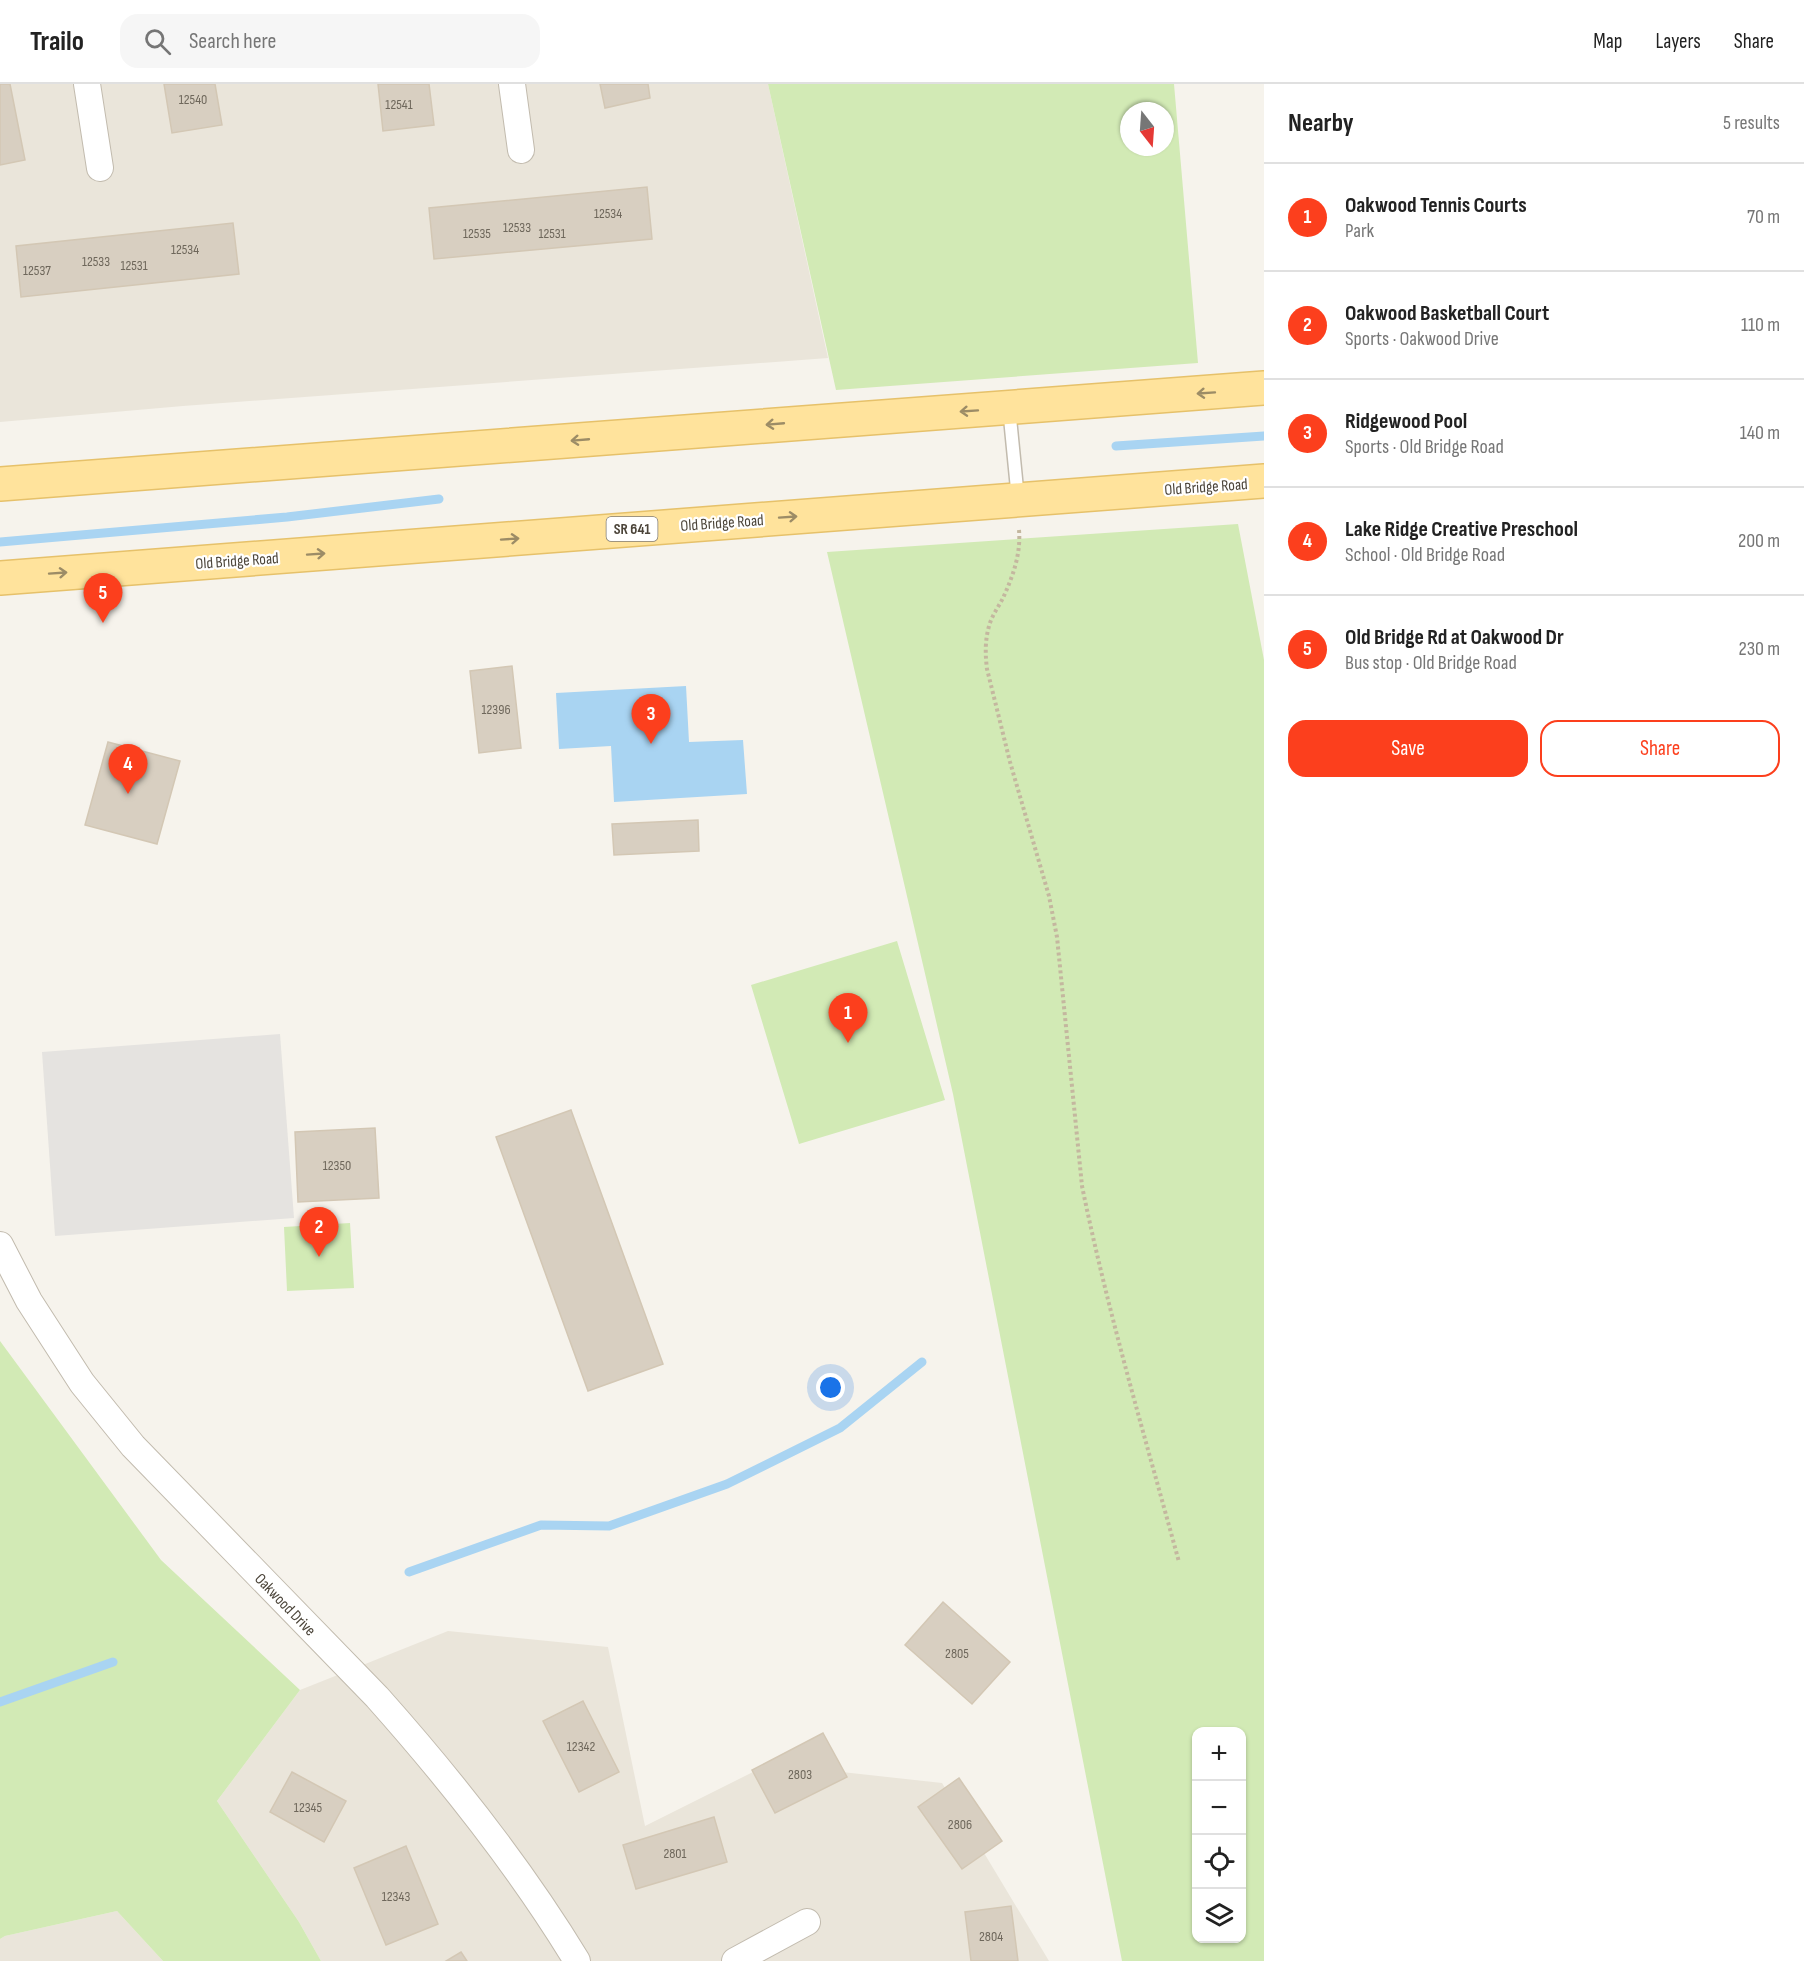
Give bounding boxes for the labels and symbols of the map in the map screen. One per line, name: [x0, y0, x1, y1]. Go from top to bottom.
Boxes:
house number: 12540: [179, 91, 207, 108]
house number: 12541: [385, 96, 413, 113]
north arrow: [1120, 102, 1174, 156]
house number: 12534: [594, 205, 622, 222]
house number: 12533: [503, 219, 531, 236]
house number: 12535: [463, 225, 491, 242]
house number: 12531: [538, 225, 566, 242]
house number: 12534: [171, 241, 199, 258]
house number: 12533: [82, 253, 110, 270]
house number: 12531: [120, 257, 148, 274]
house number: 12537: [23, 262, 51, 279]
one-way arrow: [1196, 387, 1216, 398]
one-way arrow: [960, 405, 980, 416]
one-way arrow: [765, 419, 785, 430]
one-way arrow: [571, 435, 591, 446]
street label: Old Bridge Road: [1164, 475, 1248, 500]
street label: Old Bridge Road: [680, 511, 764, 536]
one-way arrow: [778, 512, 798, 523]
road number: SR 641: [606, 517, 658, 541]
one-way arrow: [500, 533, 519, 544]
one-way arrow: [305, 548, 325, 559]
street label: Old Bridge Road: [195, 549, 279, 574]
one-way arrow: [48, 568, 68, 579]
pin: 5: [84, 574, 122, 623]
pin: 3: [632, 694, 670, 744]
house number: 12396: [481, 701, 511, 718]
pin: 4: [108, 744, 148, 794]
pin: 1: [828, 994, 868, 1043]
house number: 12350: [323, 1157, 351, 1174]
pin: 2: [300, 1208, 338, 1257]
your location: [816, 1373, 845, 1402]
street label: Oakwood Drive: [251, 1570, 319, 1640]
house number: 2805: [945, 1645, 969, 1662]
house number: 12342: [567, 1738, 595, 1755]
house number: 2803: [788, 1766, 812, 1783]
house number: 12345: [294, 1799, 323, 1816]
house number: 2806: [948, 1816, 972, 1833]
house number: 2801: [663, 1845, 687, 1862]
house number: 12343: [382, 1888, 410, 1905]
house number: 2804: [979, 1928, 1003, 1945]

